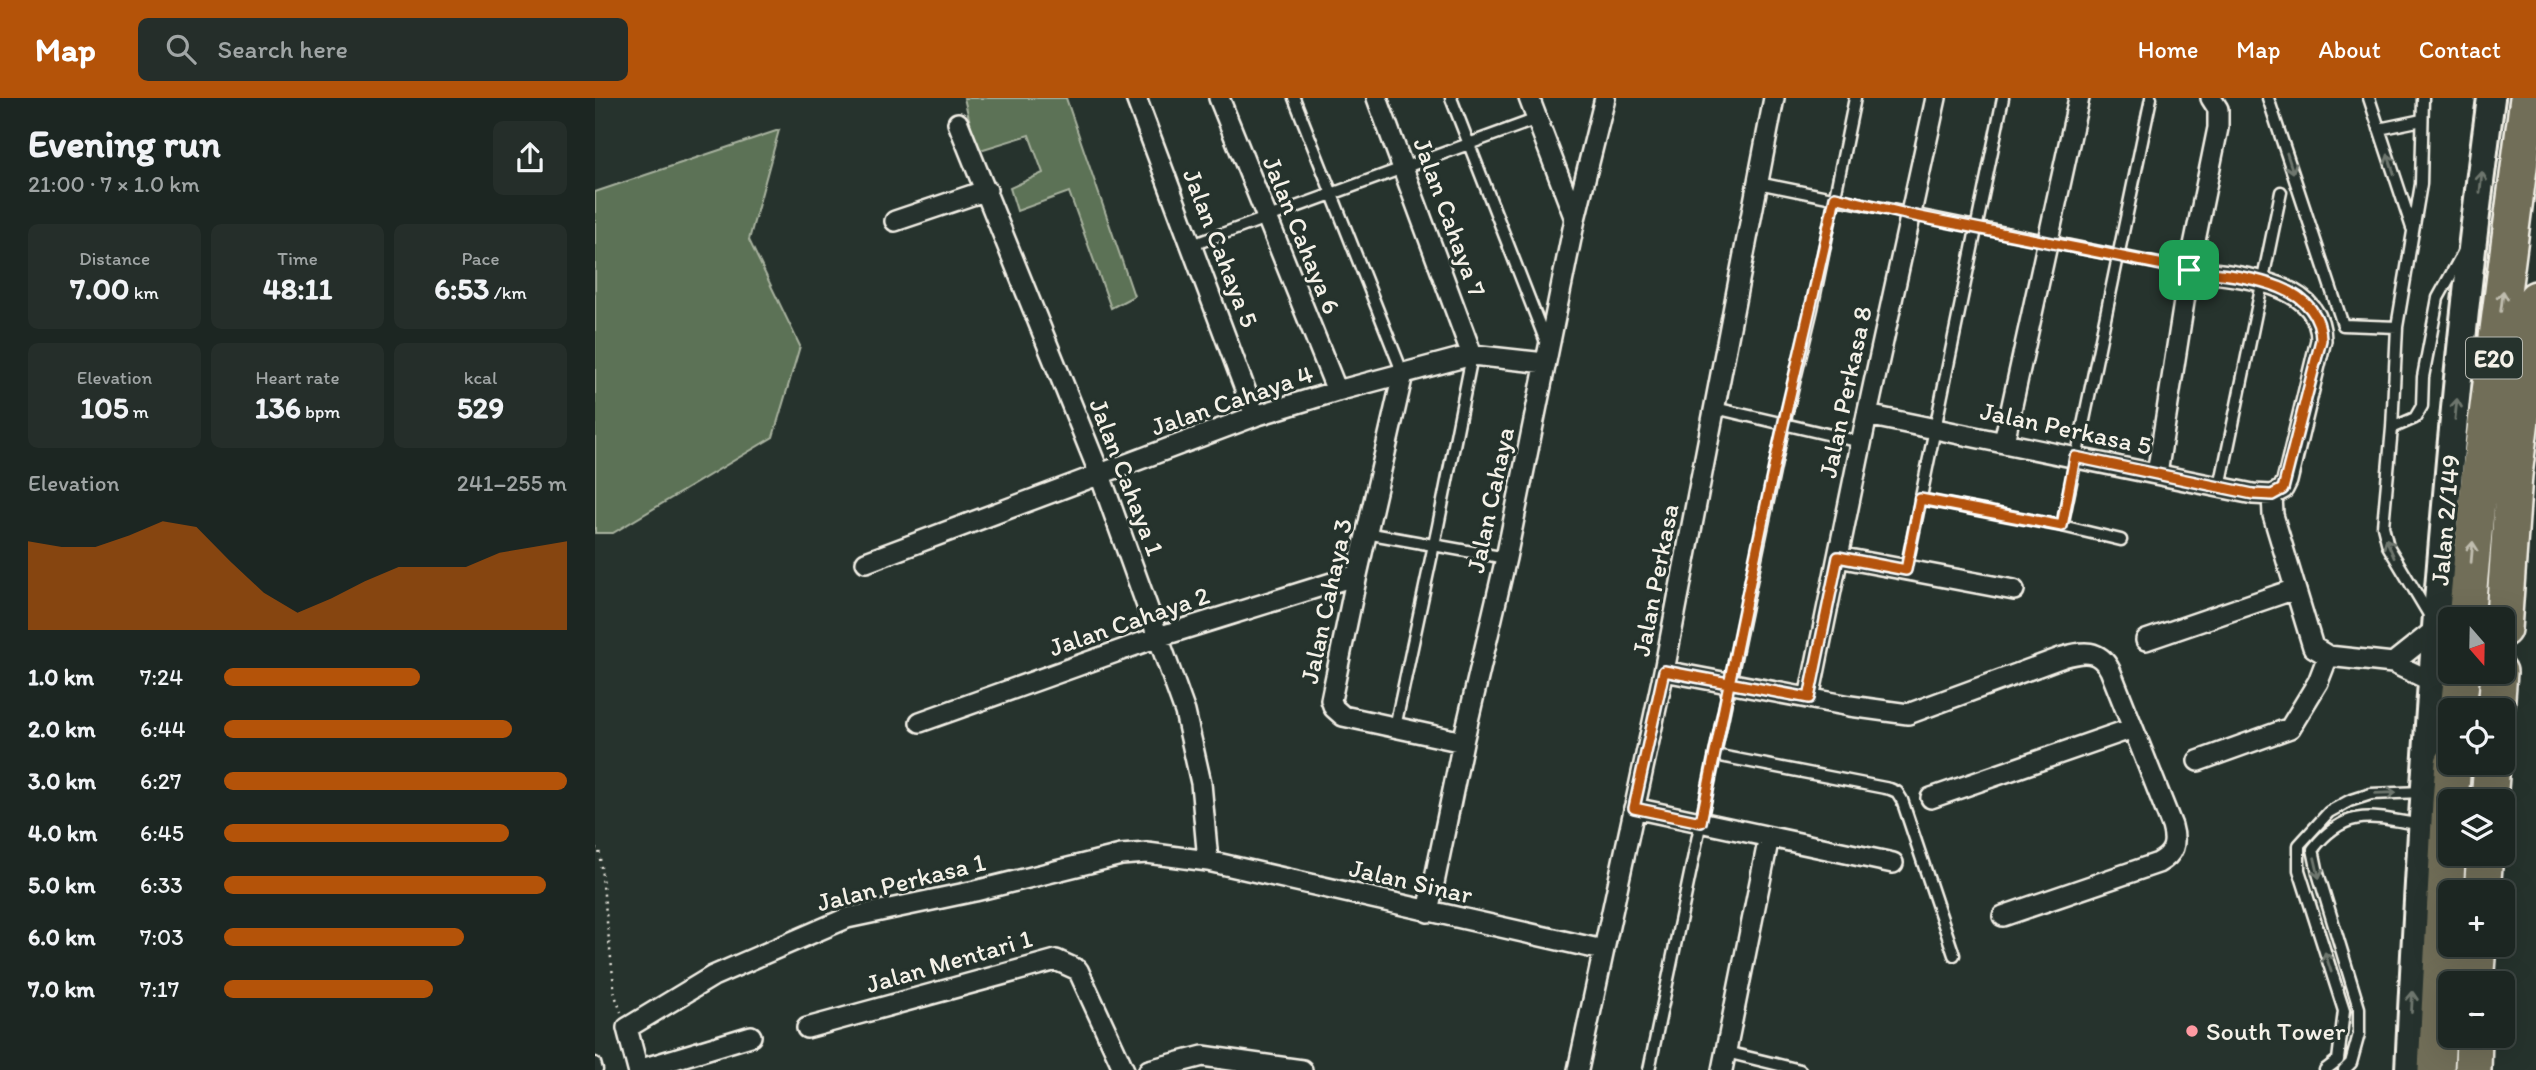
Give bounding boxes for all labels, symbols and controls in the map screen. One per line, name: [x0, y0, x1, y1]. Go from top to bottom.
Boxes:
search box: [138, 18, 628, 81]
text: Map: [35, 30, 96, 69]
icon: search: [162, 30, 200, 68]
text: Search here: [218, 33, 348, 65]
text: Home: [2138, 35, 2198, 64]
text: Map: [2236, 35, 2280, 64]
text: About: [2318, 35, 2381, 64]
text: Contact: [2419, 35, 2501, 64]
text: Evening run: [28, 121, 221, 167]
button: share: [493, 121, 567, 195]
street label: Jalan Cahaya 7: [1406, 133, 1494, 301]
street label: Jalan Cahaya 6: [1256, 151, 1348, 319]
one-way arrow: [2284, 151, 2297, 173]
one-way arrow: [2384, 153, 2396, 175]
street label: Jalan Cahaya 5: [1176, 164, 1266, 332]
text: 21:00 · 7 × 1.0 km: [28, 170, 200, 198]
one-way arrow: [2475, 172, 2488, 194]
pin: [2159, 240, 2219, 300]
text: Distance: [79, 247, 150, 270]
text: Time: [277, 247, 318, 270]
text: Pace: [461, 247, 500, 270]
icon: arrive: [2170, 251, 2208, 289]
text: 7.00: [70, 270, 129, 307]
text: 48:11: [263, 270, 332, 307]
text: 6:53: [434, 270, 489, 307]
text: km: [129, 281, 159, 304]
text: /km: [489, 281, 527, 304]
one-way arrow: [2495, 290, 2508, 313]
street label: Jalan Perkasa 8: [1811, 303, 1879, 481]
road number: E20: [2466, 338, 2522, 379]
street label: Jalan Cahaya 4: [1147, 357, 1318, 443]
text: Elevation: [77, 366, 152, 389]
text: Heart rate: [255, 366, 340, 389]
text: kcal: [464, 366, 497, 389]
text: 105: [80, 389, 128, 426]
text: 136: [255, 389, 301, 426]
text: 529: [457, 389, 504, 426]
street label: Jalan Cahaya 1: [1082, 394, 1172, 560]
street label: Jalan Perkasa 5: [1978, 394, 2154, 462]
one-way arrow: [2449, 398, 2462, 420]
text: m: [128, 400, 149, 423]
text: bpm: [301, 400, 340, 423]
street label: Jalan Cahaya: [1459, 424, 1521, 576]
street label: Jalan 2/149: [2423, 453, 2467, 587]
text: Elevation: [28, 469, 119, 497]
text: 241–255 m: [457, 469, 567, 497]
street label: Jalan Perkasa: [1625, 501, 1685, 659]
street label: Jalan Cahaya 3: [1293, 516, 1359, 686]
one-way arrow: [2383, 538, 2396, 559]
one-way arrow: [2466, 541, 2479, 563]
street label: Jalan Cahaya 2: [1045, 579, 1214, 663]
north arrow: [2438, 607, 2515, 684]
map controls: [2438, 607, 2515, 1048]
text: 1.0 km: [28, 663, 94, 691]
text: 7:24: [140, 663, 183, 691]
button: locate: [2438, 698, 2515, 775]
text: 2.0 km: [28, 715, 96, 743]
text: 6:44: [140, 715, 185, 743]
text: 3.0 km: [28, 767, 96, 795]
text: 6:27: [140, 767, 181, 795]
one-way arrow: [2374, 786, 2397, 800]
button: layers: [2438, 789, 2515, 866]
text: 4.0 km: [28, 819, 97, 847]
text: 6:45: [140, 819, 184, 847]
street label: Jalan Perkasa 1: [813, 846, 989, 918]
street label: Jalan Sinar: [1346, 851, 1476, 911]
one-way arrow: [2311, 856, 2324, 879]
text: 5.0 km: [28, 871, 95, 899]
text: 6:33: [140, 871, 183, 899]
button: +: [2438, 880, 2515, 957]
street label: Jalan Mentari 1: [862, 922, 1036, 1000]
text: 6.0 km: [28, 923, 96, 951]
text: 7:03: [140, 923, 184, 951]
one-way arrow: [2321, 952, 2333, 974]
button: −: [2438, 971, 2515, 1048]
text: 7.0 km: [28, 975, 95, 1003]
text: 7:17: [140, 975, 179, 1003]
one-way arrow: [2406, 991, 2419, 1014]
place label: South Tower: [2206, 1015, 2346, 1047]
marker: South Tower: [2184, 1023, 2200, 1039]

